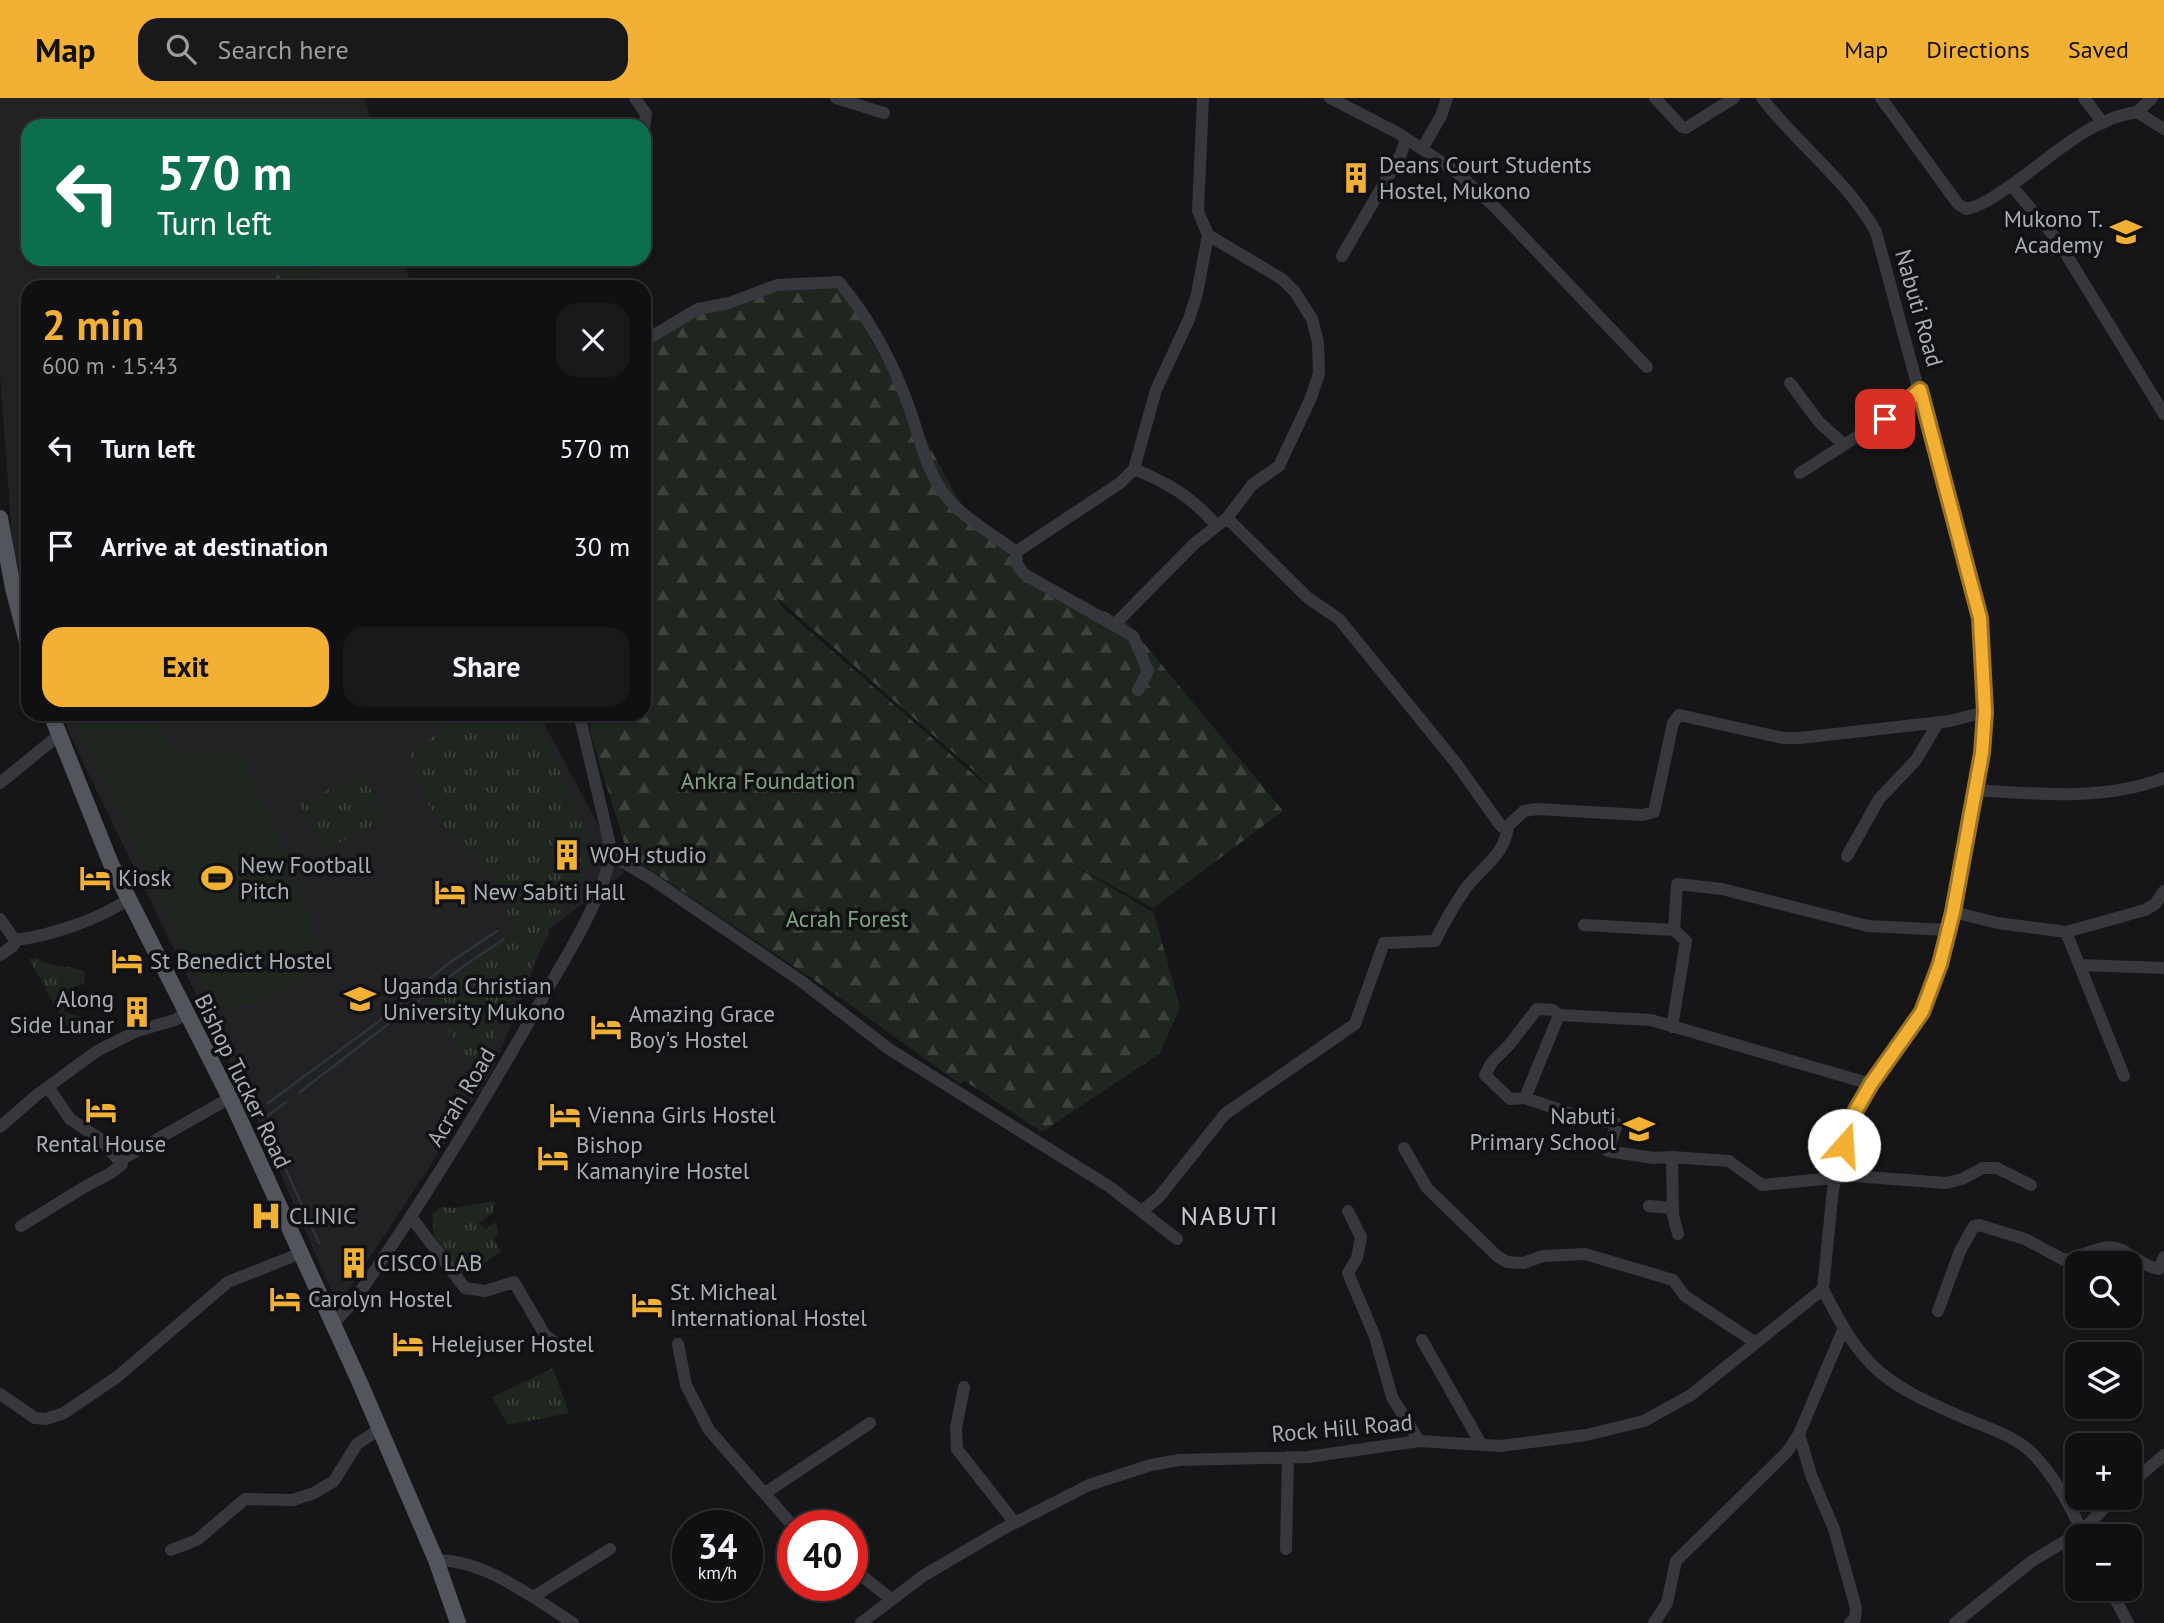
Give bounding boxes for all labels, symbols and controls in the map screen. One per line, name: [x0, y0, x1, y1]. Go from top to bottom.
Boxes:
search box: [138, 18, 628, 81]
text: Map: [35, 28, 96, 71]
icon: search: [162, 30, 200, 68]
text: Search here: [218, 33, 349, 66]
text: Map: [1844, 34, 1888, 65]
text: Directions: [1926, 34, 2030, 65]
text: Saved: [2068, 34, 2129, 65]
text: 570 m: [157, 140, 292, 204]
icon: left: [42, 147, 133, 238]
place label: Deans Court Students Hostel, Mukono: [1379, 150, 1592, 205]
building icon: Deans Court Students Hostel, Mukono: [1339, 161, 1373, 195]
text: Turn left: [157, 202, 272, 244]
place label: Mukono T. Academy: [2004, 204, 2103, 259]
school or university icon: Mukono T. Academy: [2109, 215, 2143, 249]
street label: Nabuti Road: [1889, 246, 1950, 370]
text: 2 min: [42, 297, 144, 352]
button: close: [556, 303, 630, 377]
text: 600 m · 15:43: [42, 351, 178, 380]
pin: [1855, 389, 1915, 449]
icon: arrive: [1866, 400, 1904, 438]
icon: left: [42, 429, 80, 467]
text: Turn left: [101, 432, 195, 465]
text: 570 m: [559, 432, 630, 465]
icon: arrive: [42, 527, 80, 565]
text: Arrive at destination: [101, 530, 328, 563]
text: 30 m: [574, 530, 630, 563]
button: Exit: [42, 627, 329, 707]
button: Share: [343, 627, 630, 707]
park label: Ankra Foundation: [681, 766, 855, 795]
building icon: WOH studio: [550, 838, 584, 872]
place label: WOH studio: [590, 840, 707, 869]
place label: New Football Pitch: [240, 850, 371, 905]
hotel icon: Kiosk: [78, 861, 112, 895]
sports icon: New Football Pitch: [200, 861, 234, 895]
place label: Kiosk: [118, 863, 171, 892]
hotel icon: New Sabiti Hall: [433, 875, 467, 909]
place label: New Sabiti Hall: [473, 877, 625, 906]
park label: Acrah Forest: [786, 904, 909, 933]
hotel icon: St Benedict Hostel: [110, 944, 144, 978]
place label: St Benedict Hostel: [150, 946, 332, 975]
place label: Uganda Christian University Mukono: [383, 971, 565, 1026]
school or university icon: Uganda Christian University Mukono: [343, 982, 377, 1016]
place label: Along Side Lunar: [10, 984, 114, 1039]
street label: Bishop Tucker Road: [189, 989, 298, 1173]
building icon: Along Side Lunar: [120, 995, 154, 1029]
place label: Amazing Grace Boy's Hostel: [629, 999, 775, 1054]
hotel icon: Amazing Grace Boy's Hostel: [589, 1010, 623, 1044]
street label: Acrah Road: [420, 1042, 501, 1151]
hotel icon: Rental House: [84, 1093, 118, 1127]
hotel icon: Vienna Girls Hostel: [548, 1098, 582, 1132]
place label: Vienna Girls Hostel: [587, 1100, 776, 1129]
place label: Nabuti Primary School: [1469, 1101, 1616, 1156]
position arrow: [1807, 1108, 1881, 1182]
school or university icon: Nabuti Primary School: [1622, 1112, 1656, 1146]
place label: Rental House: [36, 1129, 166, 1158]
place label: Bishop Kamanyire Hostel: [576, 1130, 750, 1185]
hotel icon: Bishop Kamanyire Hostel: [536, 1141, 570, 1175]
hospital icon: CLINIC: [249, 1199, 283, 1233]
district label: NABUTI: [1181, 1199, 1279, 1232]
place label: CLINIC: [289, 1201, 356, 1230]
building icon: CISCO LAB: [337, 1246, 371, 1280]
place label: CISCO LAB: [377, 1248, 482, 1277]
map controls: [2065, 1251, 2142, 1601]
button: search: [2065, 1251, 2142, 1328]
place label: St. Micheal International Hostel: [670, 1277, 867, 1332]
hotel icon: Carolyn Hostel: [268, 1282, 302, 1316]
place label: Carolyn Hostel: [308, 1284, 452, 1313]
hotel icon: St. Micheal International Hostel: [630, 1288, 664, 1322]
hotel icon: Helejuser Hostel: [391, 1327, 425, 1361]
place label: Helejuser Hostel: [431, 1329, 594, 1358]
button: layers: [2065, 1342, 2142, 1419]
street label: Rock Hill Road: [1270, 1407, 1414, 1448]
button: +: [2065, 1433, 2142, 1510]
speed limit sign: 40: [777, 1510, 868, 1601]
text: 34: [698, 1523, 737, 1569]
button: −: [2065, 1524, 2142, 1601]
text: km/h: [698, 1561, 737, 1584]

